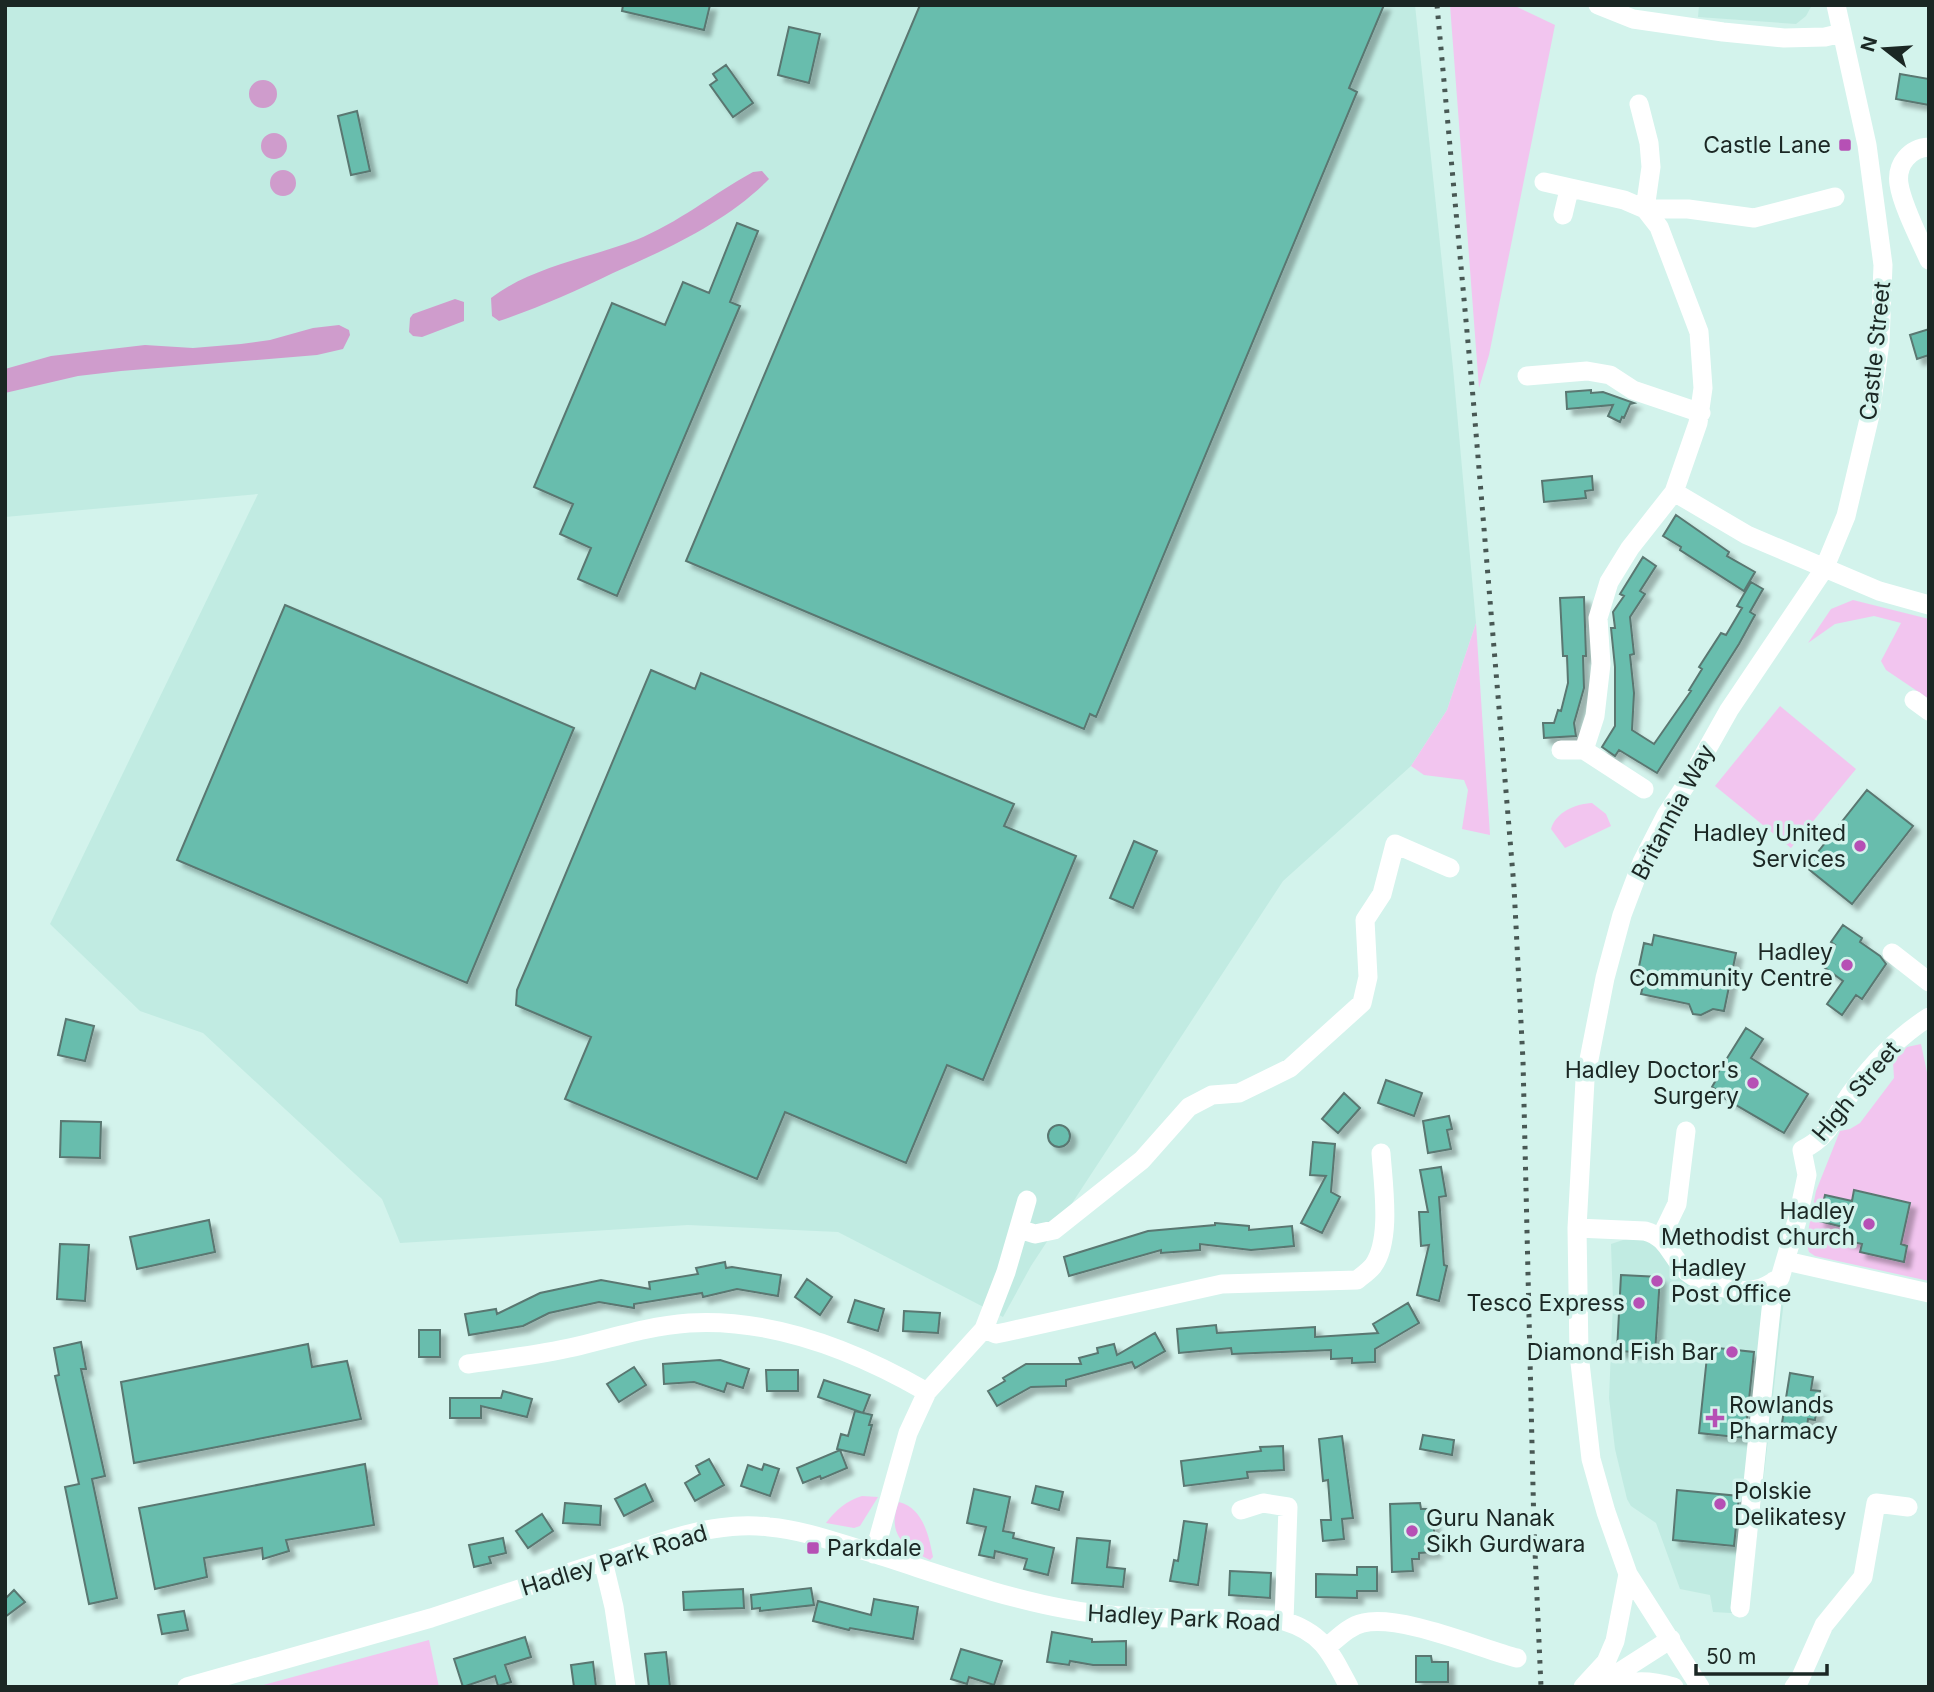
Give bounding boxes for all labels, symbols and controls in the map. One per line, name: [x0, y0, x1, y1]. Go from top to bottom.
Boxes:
north arrow: [1850, 14, 1920, 84]
text: N: [1856, 34, 1882, 54]
place label: Castle Lane: [1703, 131, 1831, 159]
marker: Castle Lane: [1837, 137, 1853, 153]
street label: Castle Street: [1854, 280, 1896, 422]
street label: Britannia Way: [1626, 739, 1720, 884]
place label: Hadley United Services: [1693, 819, 1846, 873]
marker: Hadley United Services: [1852, 838, 1868, 854]
place label: Hadley Community Centre: [1629, 938, 1833, 992]
marker: Hadley Community Centre: [1839, 957, 1855, 973]
street label: High Street: [1806, 1035, 1906, 1147]
place label: Hadley Doctor's Surgery: [1565, 1056, 1739, 1110]
marker: Hadley Doctor's Surgery: [1745, 1075, 1761, 1091]
place label: Hadley Methodist Church: [1661, 1197, 1855, 1251]
marker: Hadley Methodist Church: [1861, 1216, 1877, 1232]
place label: Hadley Post Office: [1671, 1254, 1791, 1308]
marker: Hadley Post Office: [1649, 1273, 1665, 1289]
place label: Tesco Express: [1467, 1289, 1625, 1317]
marker: Tesco Express: [1631, 1295, 1647, 1311]
place label: Diamond Fish Bar: [1527, 1338, 1718, 1366]
marker: Diamond Fish Bar: [1724, 1344, 1740, 1360]
place label: Rowlands Pharmacy: [1729, 1391, 1838, 1445]
marker: Rowlands Pharmacy: [1707, 1410, 1723, 1426]
place label: Polskie Delikatesy: [1734, 1477, 1847, 1531]
marker: Polskie Delikatesy: [1712, 1496, 1728, 1512]
place label: Guru Nanak Sikh Gurdwara: [1426, 1504, 1585, 1558]
street label: Hadley Park Road: [518, 1518, 710, 1602]
marker: Guru Nanak Sikh Gurdwara: [1404, 1523, 1420, 1539]
place label: Parkdale: [827, 1534, 922, 1562]
marker: Parkdale: [805, 1540, 821, 1556]
street label: Hadley Park Road: [1087, 1599, 1281, 1637]
scale bar: [1696, 1632, 1827, 1676]
text: 50 m: [1706, 1644, 1756, 1669]

